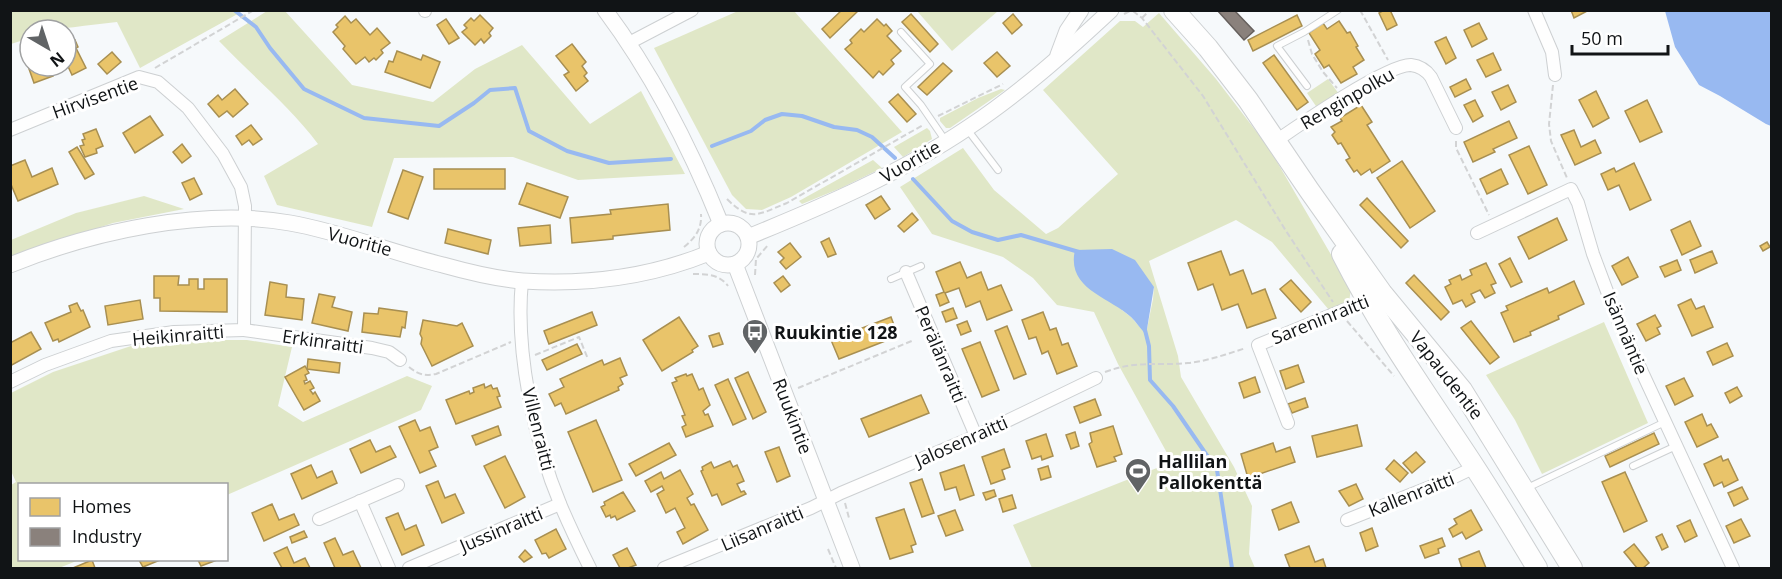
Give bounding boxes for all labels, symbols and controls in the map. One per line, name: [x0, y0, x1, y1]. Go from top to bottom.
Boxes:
north arrow: [18, 18, 78, 78]
scale bar: [1572, 18, 1668, 56]
text: 50 m: [1581, 26, 1623, 50]
text: N: [45, 47, 69, 72]
street label: Renginpolku: [1296, 61, 1398, 135]
street label: Hirvisentie: [49, 70, 141, 124]
street label: Vuoritie: [876, 134, 944, 188]
street label: Vuoritie: [325, 221, 395, 261]
street label: Isännäntie: [1598, 288, 1654, 378]
street label: Sareninraitti: [1268, 289, 1372, 349]
street label: Perälänraitti: [910, 302, 972, 406]
bus stop icon: Ruukintie 128: [740, 317, 770, 355]
street label: Heikinraitti: [131, 319, 225, 351]
place label: Ruukintie 128: [774, 320, 898, 344]
street label: Erkinraitti: [281, 323, 365, 359]
street label: Vapaudentie: [1405, 326, 1489, 424]
street label: Ruukintie: [768, 375, 818, 457]
street label: Villenraitti: [517, 385, 561, 473]
street label: Jalosenraitti: [909, 410, 1011, 473]
place label: Hallilan Pallokenttä: [1158, 449, 1262, 494]
sports icon: Hallilan Pallokenttä: [1123, 456, 1153, 494]
street label: Kallenraitti: [1365, 466, 1457, 522]
legend: [18, 483, 228, 561]
text: Homes: [72, 494, 131, 518]
street label: Liisanraitti: [717, 500, 807, 556]
street label: Jussinraitti: [454, 501, 546, 558]
text: Industry: [72, 524, 142, 548]

